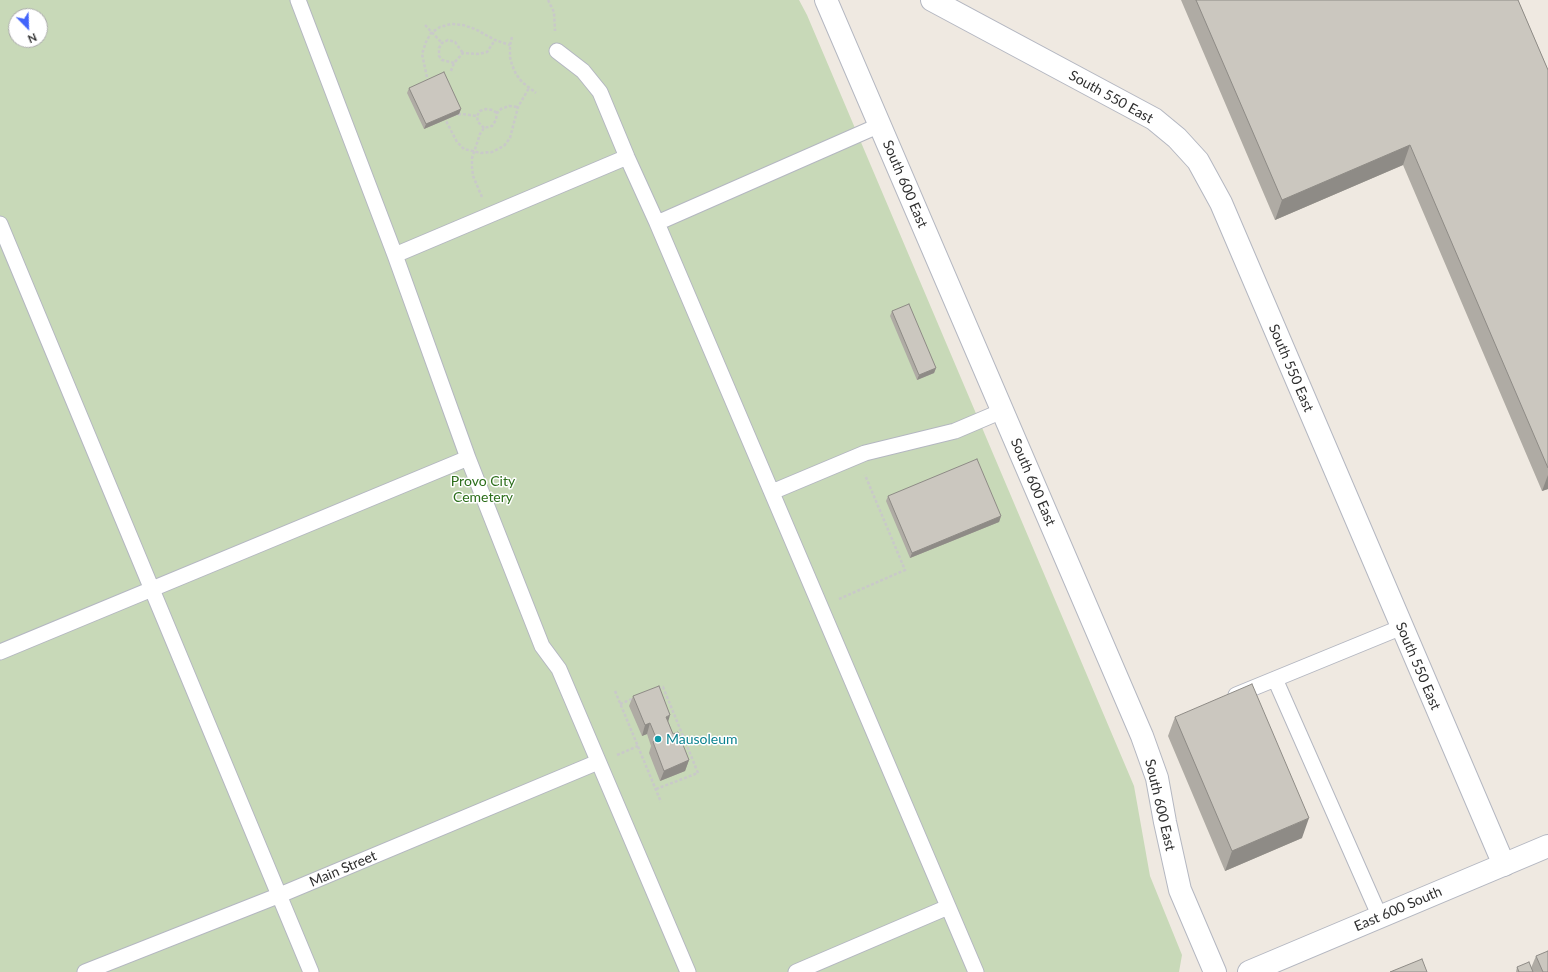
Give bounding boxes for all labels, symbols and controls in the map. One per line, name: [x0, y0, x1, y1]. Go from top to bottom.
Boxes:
north arrow: [8, 8, 48, 48]
text: N: [26, 31, 39, 46]
street label: South 550 East: [1066, 67, 1156, 127]
street label: South 600 East: [879, 138, 931, 230]
street label: South 550 East: [1265, 322, 1317, 414]
street label: South 600 East: [1007, 436, 1059, 528]
park label: Provo City Cemetery: [451, 473, 515, 506]
street label: South 550 East: [1392, 620, 1444, 712]
place label: Mausoleum: [666, 731, 738, 747]
marker: Mausoleum: [653, 734, 663, 744]
street label: South 600 East: [1141, 757, 1179, 853]
street label: Main Street: [307, 847, 379, 891]
street label: East 600 South: [1352, 883, 1444, 935]

